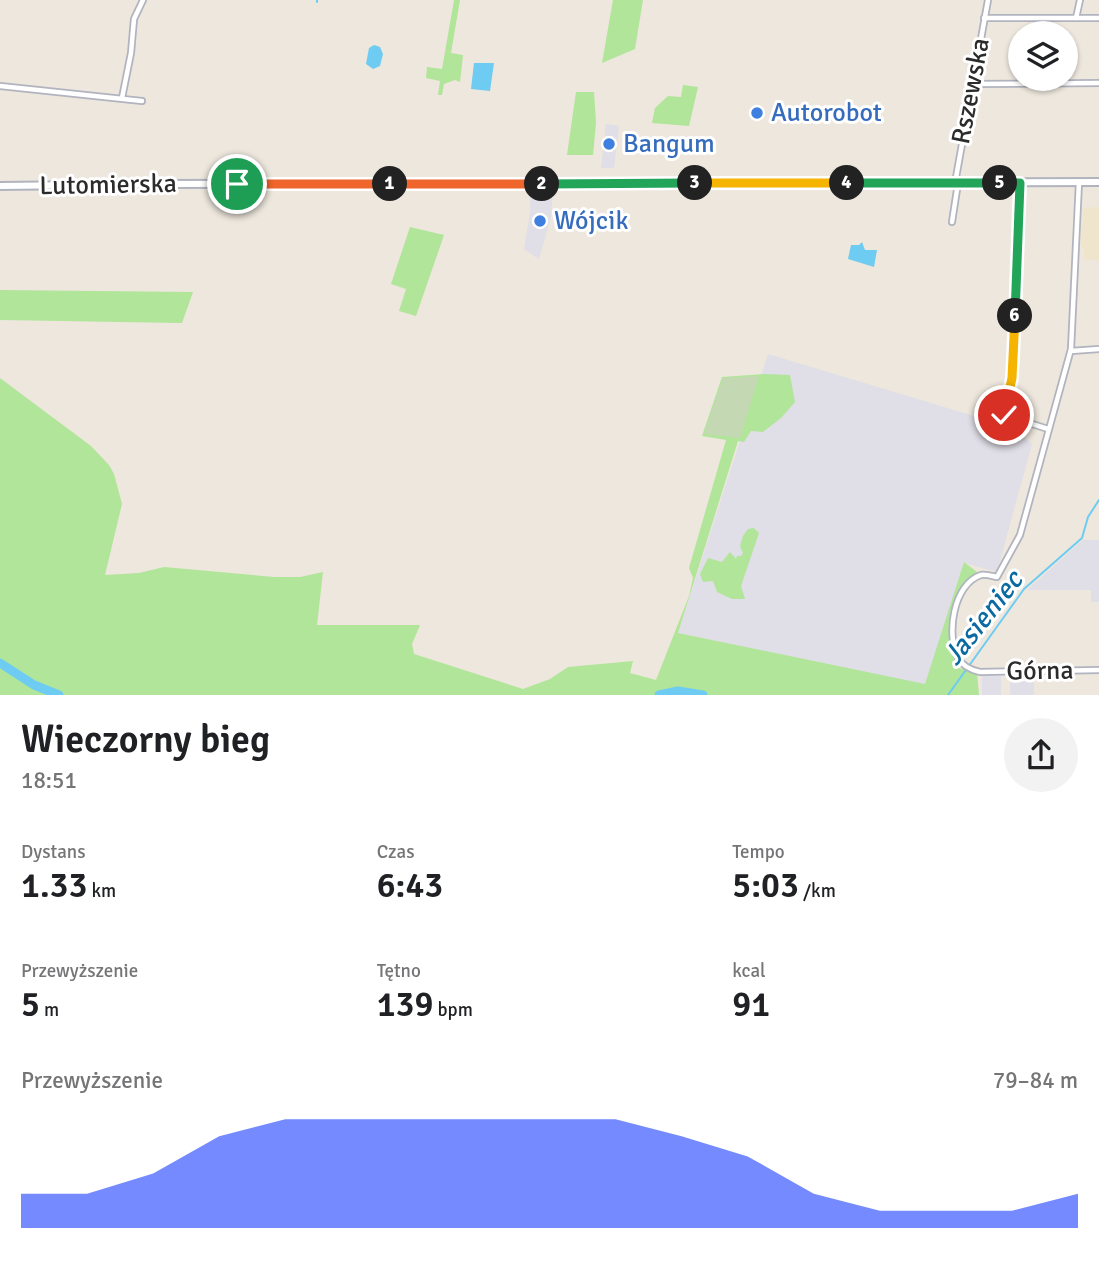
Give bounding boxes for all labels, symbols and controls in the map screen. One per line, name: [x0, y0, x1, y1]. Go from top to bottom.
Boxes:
map controls: [1008, 21, 1078, 91]
button: layers: [1008, 21, 1078, 91]
street label: Rszewska: [945, 35, 997, 147]
place label: Autorobot: [771, 97, 882, 129]
marker: Autorobot: [749, 105, 765, 121]
place label: Bangum: [623, 128, 715, 160]
marker: Bangum: [601, 136, 617, 152]
pin: [207, 154, 267, 214]
icon: arrive: [218, 165, 256, 203]
pin: 1: [372, 166, 408, 202]
pin: 2: [524, 166, 560, 202]
pin: 3: [678, 166, 712, 200]
pin: 4: [830, 166, 864, 200]
pin: 5: [982, 166, 1018, 200]
street label: Lutomierska: [39, 168, 177, 202]
text: 3: [689, 170, 700, 194]
text: 4: [841, 170, 852, 194]
text: 5: [994, 170, 1005, 194]
text: 1: [384, 171, 395, 195]
text: 2: [536, 171, 547, 195]
place label: Wójcik: [554, 205, 628, 237]
marker: Wójcik: [532, 213, 548, 229]
pin: 6: [998, 298, 1032, 334]
text: 6: [1009, 303, 1020, 327]
pin: [974, 385, 1034, 445]
icon: check: [985, 396, 1023, 434]
water label: Jasieniec: [936, 563, 1031, 672]
street label: Górna: [1006, 654, 1074, 688]
text: Wieczorny bieg: [21, 716, 270, 763]
button: share: [1004, 718, 1078, 792]
text: 18:51: [21, 766, 77, 795]
text: Dystans: [21, 840, 85, 864]
text: Czas: [377, 840, 415, 864]
text: Tempo: [732, 840, 785, 864]
text: 1.33: [21, 864, 87, 907]
text: 6:43: [377, 864, 443, 907]
text: 5:03: [732, 864, 799, 907]
text: km: [87, 879, 116, 903]
text: /km: [799, 879, 836, 903]
text: Przewyższenie: [21, 959, 138, 983]
text: Tętno: [377, 959, 421, 983]
text: kcal: [732, 959, 766, 983]
text: 5: [21, 983, 40, 1026]
text: 139: [377, 983, 433, 1026]
text: 91: [732, 983, 770, 1026]
text: m: [40, 998, 59, 1022]
text: bpm: [433, 998, 473, 1022]
text: Przewyższenie: [21, 1066, 163, 1095]
text: 79–84 m: [993, 1066, 1078, 1095]

